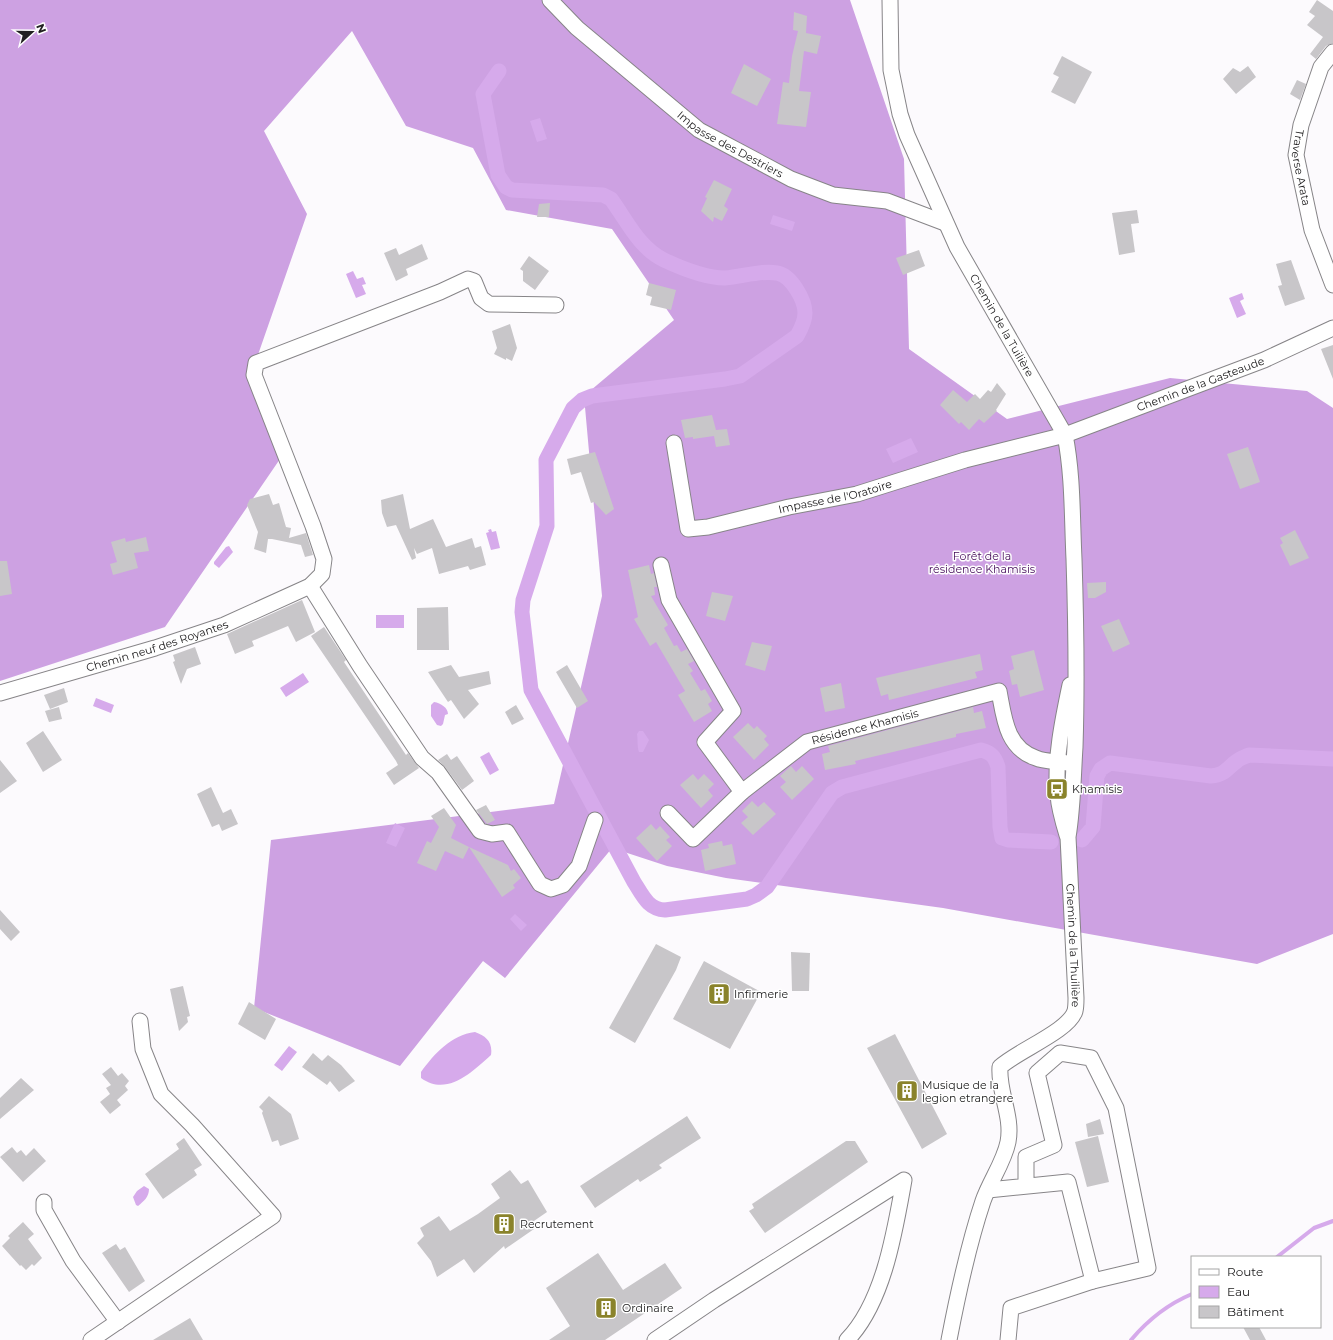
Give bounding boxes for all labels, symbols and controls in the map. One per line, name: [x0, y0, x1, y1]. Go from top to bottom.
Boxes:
north arrow: [12, 12, 52, 52]
text: N: [33, 22, 49, 35]
street label: Impasse des Destriers: [674, 108, 786, 181]
street label: Traverse Arata: [1288, 129, 1314, 207]
street label: Chemin de la Tuilière: [967, 271, 1037, 380]
street label: Chemin de la Gasteaude: [1135, 353, 1267, 414]
street label: Impasse de l'Oratoire: [777, 476, 894, 516]
park label: Forêt de la résidence Khamisis: [929, 549, 1036, 576]
street label: Chemin neuf des Royantes: [84, 617, 231, 675]
street label: Résidence Khamisis: [810, 706, 921, 748]
bus stop icon: Khamisis: [1044, 776, 1070, 802]
place label: Khamisis: [1072, 782, 1123, 796]
street label: Chemin de la Thuilière: [1063, 883, 1083, 1008]
building icon: Infirmerie: [706, 981, 732, 1007]
place label: Infirmerie: [734, 987, 788, 1001]
building icon: Musique de la legion etrangere: [894, 1078, 920, 1104]
place label: Musique de la legion etrangere: [922, 1078, 1014, 1105]
building icon: Recrutement: [491, 1211, 517, 1237]
place label: Recrutement: [520, 1217, 594, 1231]
legend: [1191, 1256, 1321, 1328]
text: Route: [1227, 1264, 1263, 1279]
text: Eau: [1227, 1284, 1250, 1299]
building icon: Ordinaire: [593, 1295, 619, 1321]
place label: Ordinaire: [622, 1301, 674, 1315]
text: Bâtiment: [1227, 1304, 1284, 1319]

